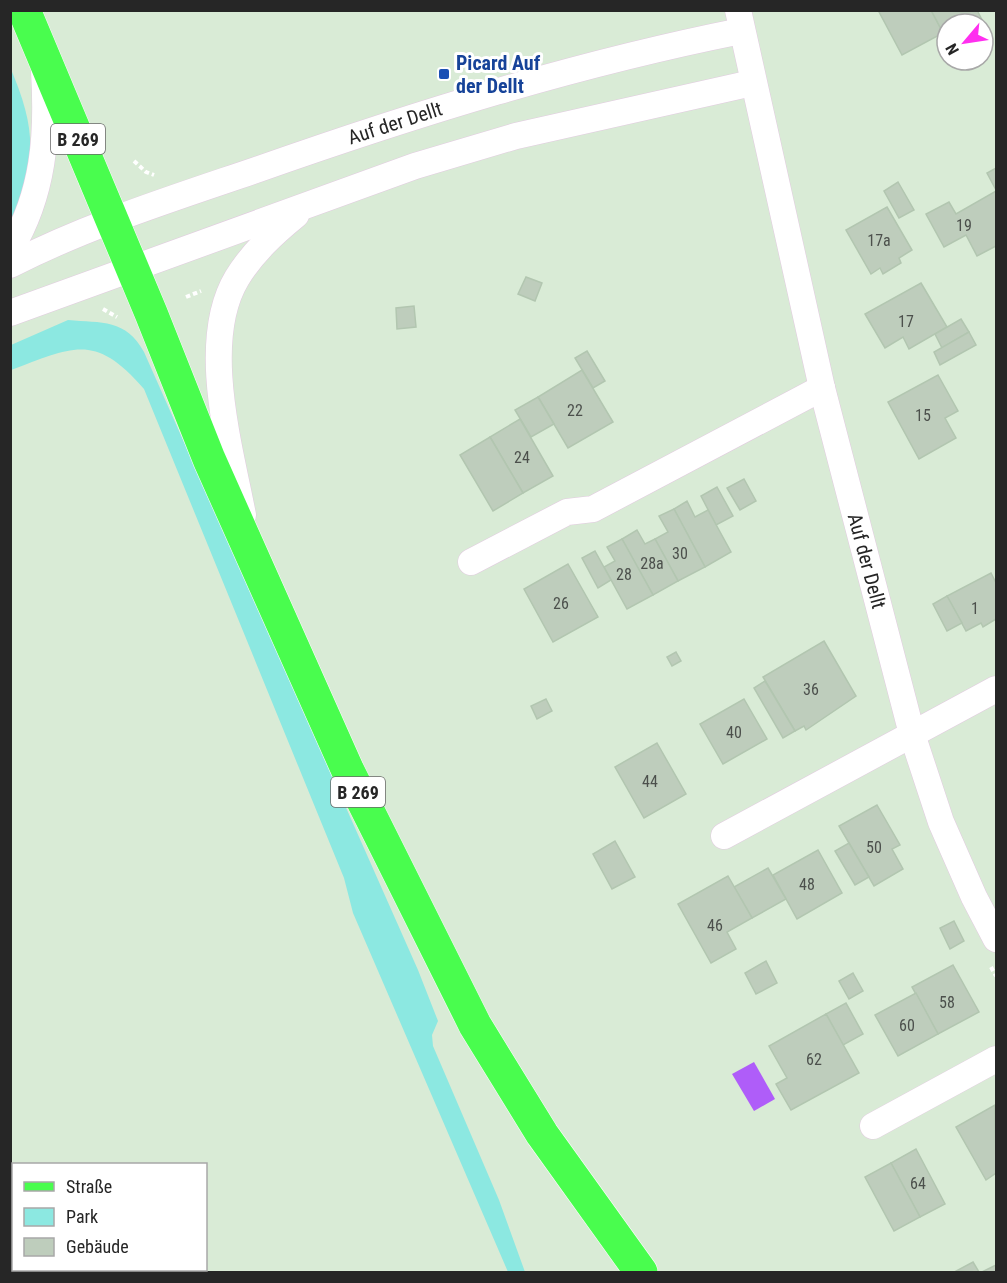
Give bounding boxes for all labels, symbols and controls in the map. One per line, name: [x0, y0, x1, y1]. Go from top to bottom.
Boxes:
north arrow: [935, 12, 995, 72]
text: N: [942, 40, 963, 58]
place label: Picard Auf der Dellt: [456, 51, 541, 98]
marker: Picard Auf der Dellt: [437, 67, 451, 81]
street label: Auf der Dellt: [345, 96, 445, 150]
road number: B 269: [51, 124, 105, 154]
house number: 19: [956, 216, 972, 235]
house number: 17a: [867, 231, 891, 250]
house number: 17: [898, 312, 914, 331]
house number: 22: [567, 401, 583, 420]
house number: 15: [915, 406, 931, 425]
house number: 24: [514, 448, 530, 467]
street label: Auf der Dellt: [843, 511, 891, 611]
house number: 30: [672, 544, 688, 563]
house number: 28a: [640, 554, 664, 573]
house number: 28: [616, 565, 632, 584]
house number: 26: [553, 594, 569, 613]
house number: 1: [971, 599, 979, 618]
house number: 36: [803, 680, 819, 699]
house number: 40: [726, 723, 742, 742]
house number: 44: [642, 772, 658, 791]
road number: B 269: [331, 777, 385, 807]
house number: 50: [866, 838, 882, 857]
house number: 48: [799, 875, 815, 894]
house number: 46: [707, 916, 723, 935]
house number: 58: [939, 993, 955, 1012]
house number: 60: [899, 1016, 915, 1035]
house number: 62: [806, 1050, 822, 1069]
legend: [12, 1163, 207, 1271]
house number: 64: [910, 1174, 926, 1193]
text: Straße: [66, 1176, 112, 1197]
text: Park: [66, 1206, 98, 1227]
text: Gebäude: [66, 1236, 129, 1257]

